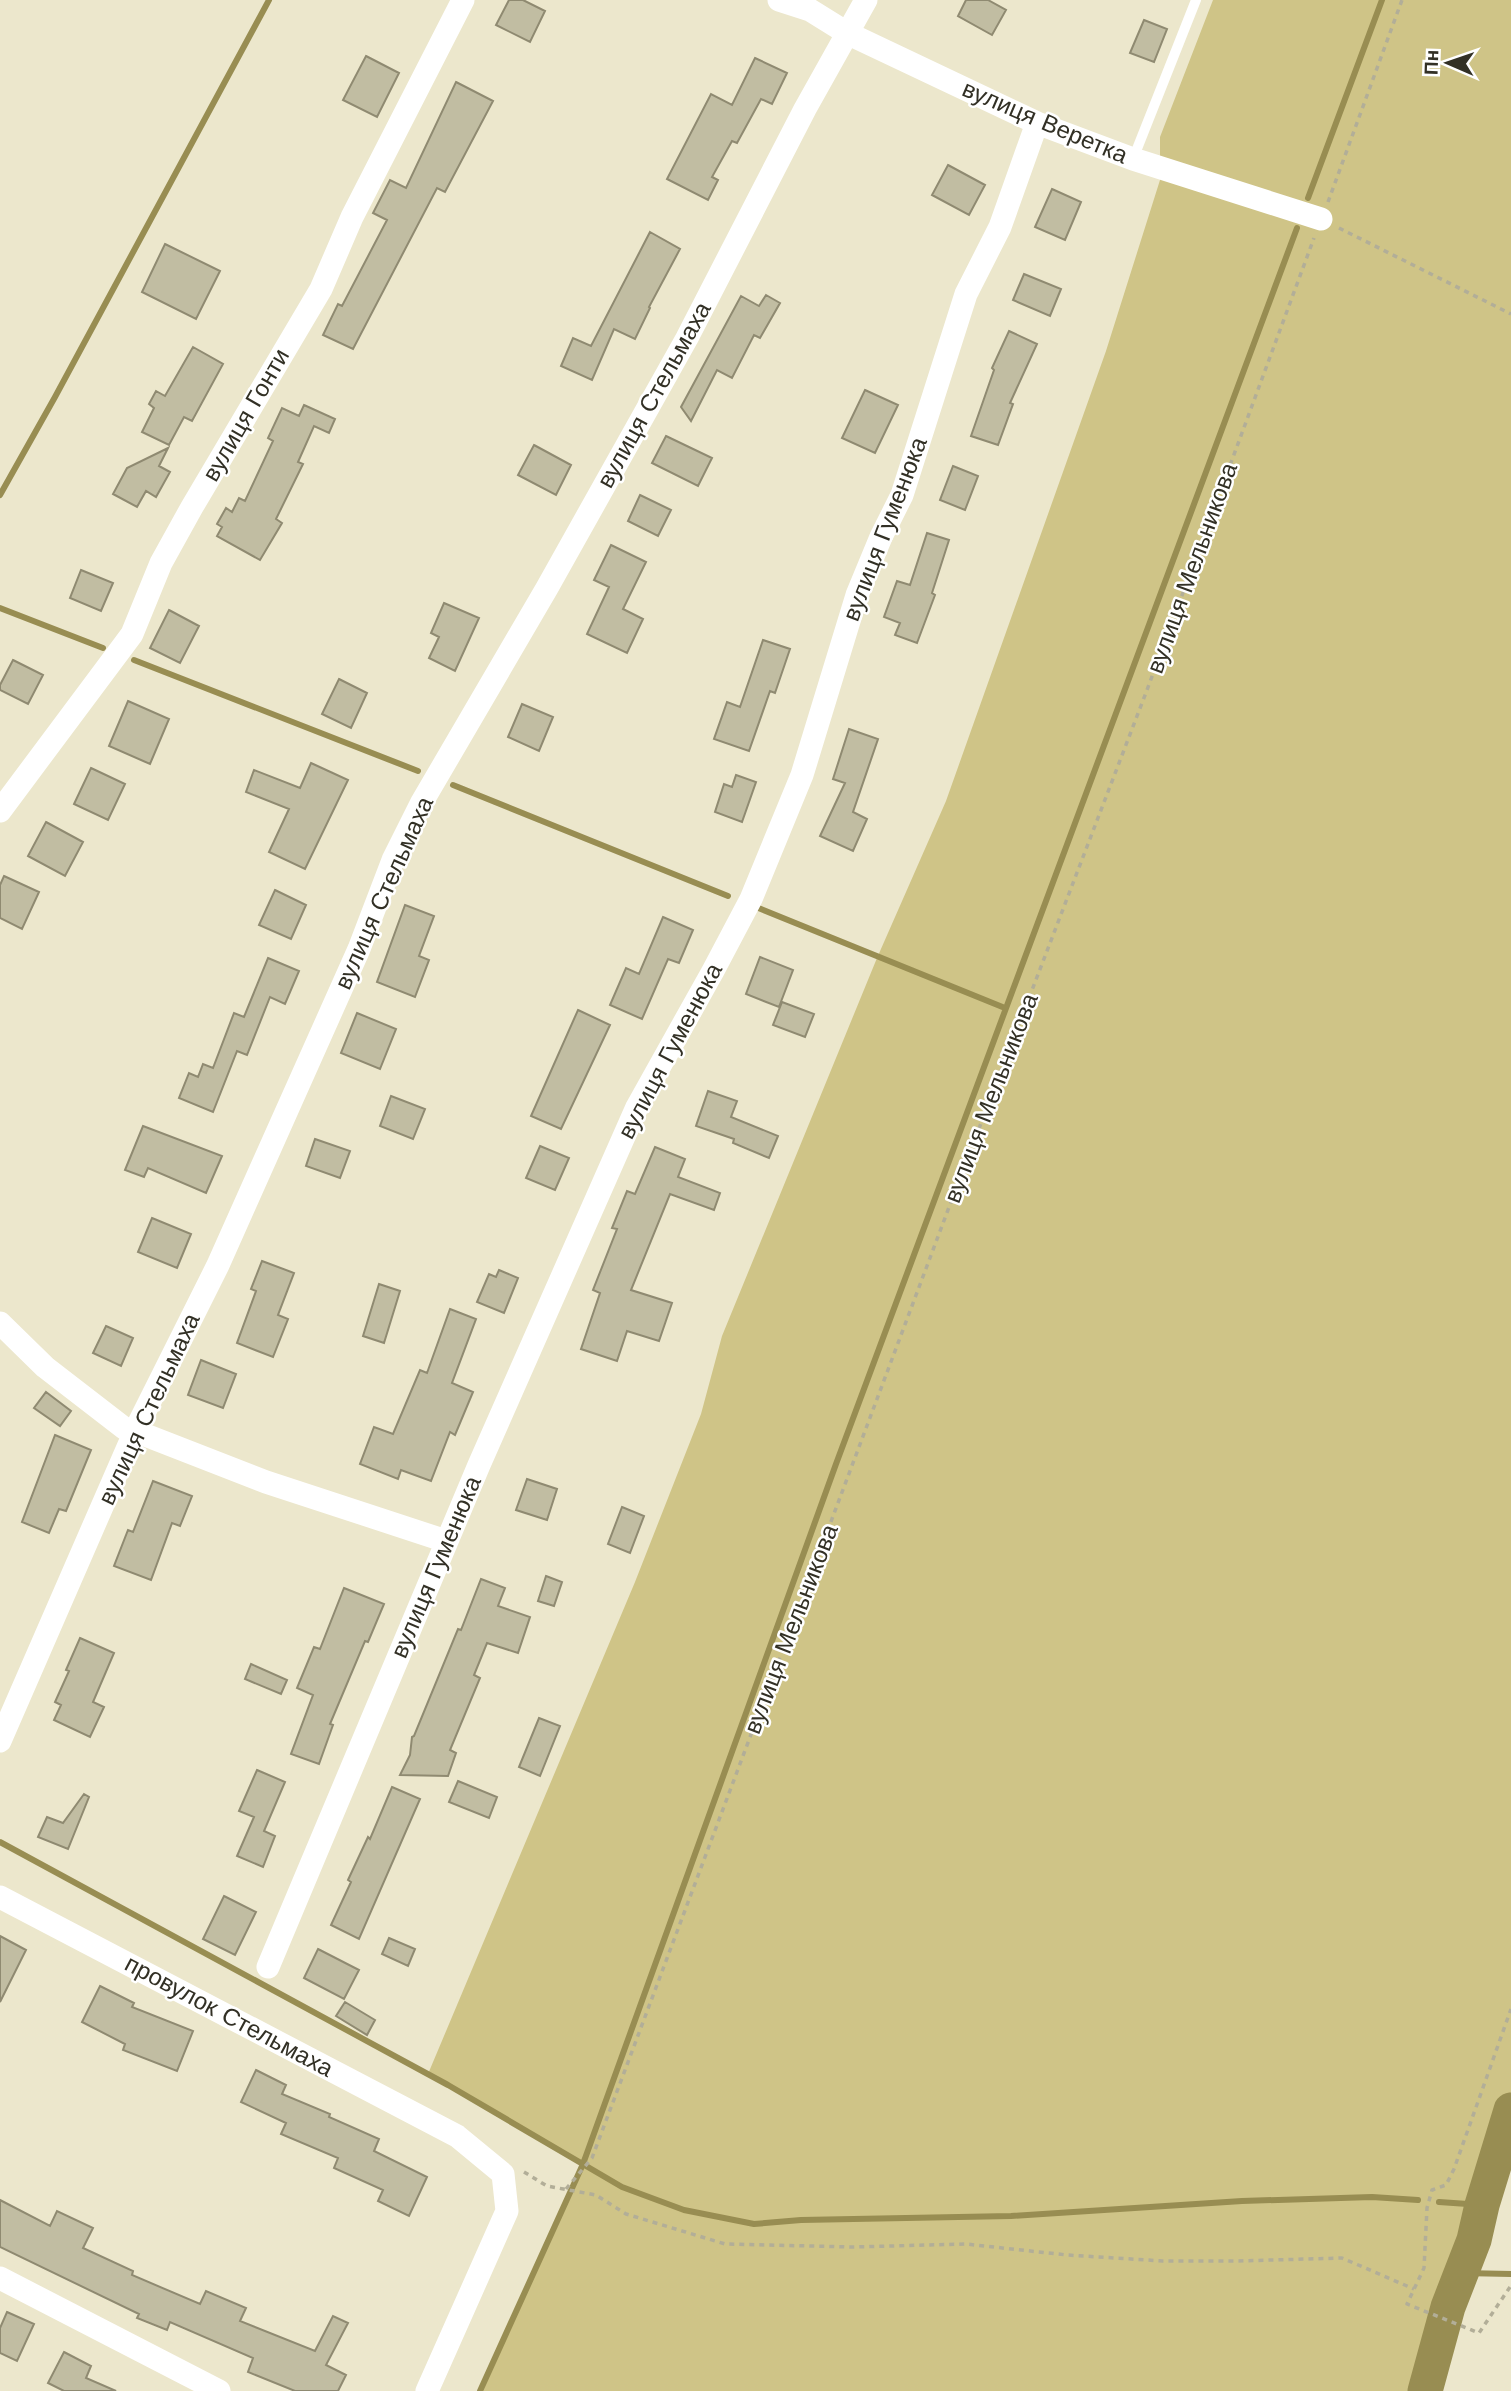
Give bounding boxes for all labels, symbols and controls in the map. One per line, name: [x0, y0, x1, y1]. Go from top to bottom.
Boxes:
north arrow: [1413, 28, 1483, 98]
text: Пн: [1420, 49, 1443, 75]
street label: вулиця Веретка: [958, 75, 1132, 170]
street label: вулиця Стельмаха: [591, 297, 717, 493]
street label: вулиця Гонти: [197, 344, 295, 486]
street label: вулиця Гуменюка: [837, 433, 933, 625]
street label: вулиця Мельникова: [1141, 458, 1243, 677]
street label: вулиця Стельмаха: [329, 792, 439, 994]
street label: вулиця Гуменюка: [612, 958, 728, 1144]
street label: вулиця Мельникова: [938, 989, 1044, 1207]
street label: вулиця Стельмаха: [92, 1308, 206, 1509]
street label: вулиця Гуменюка: [385, 1471, 487, 1662]
street label: вулиця Мельникова: [738, 1520, 844, 1738]
street label: провулок Стельмаха: [120, 1949, 338, 2083]

